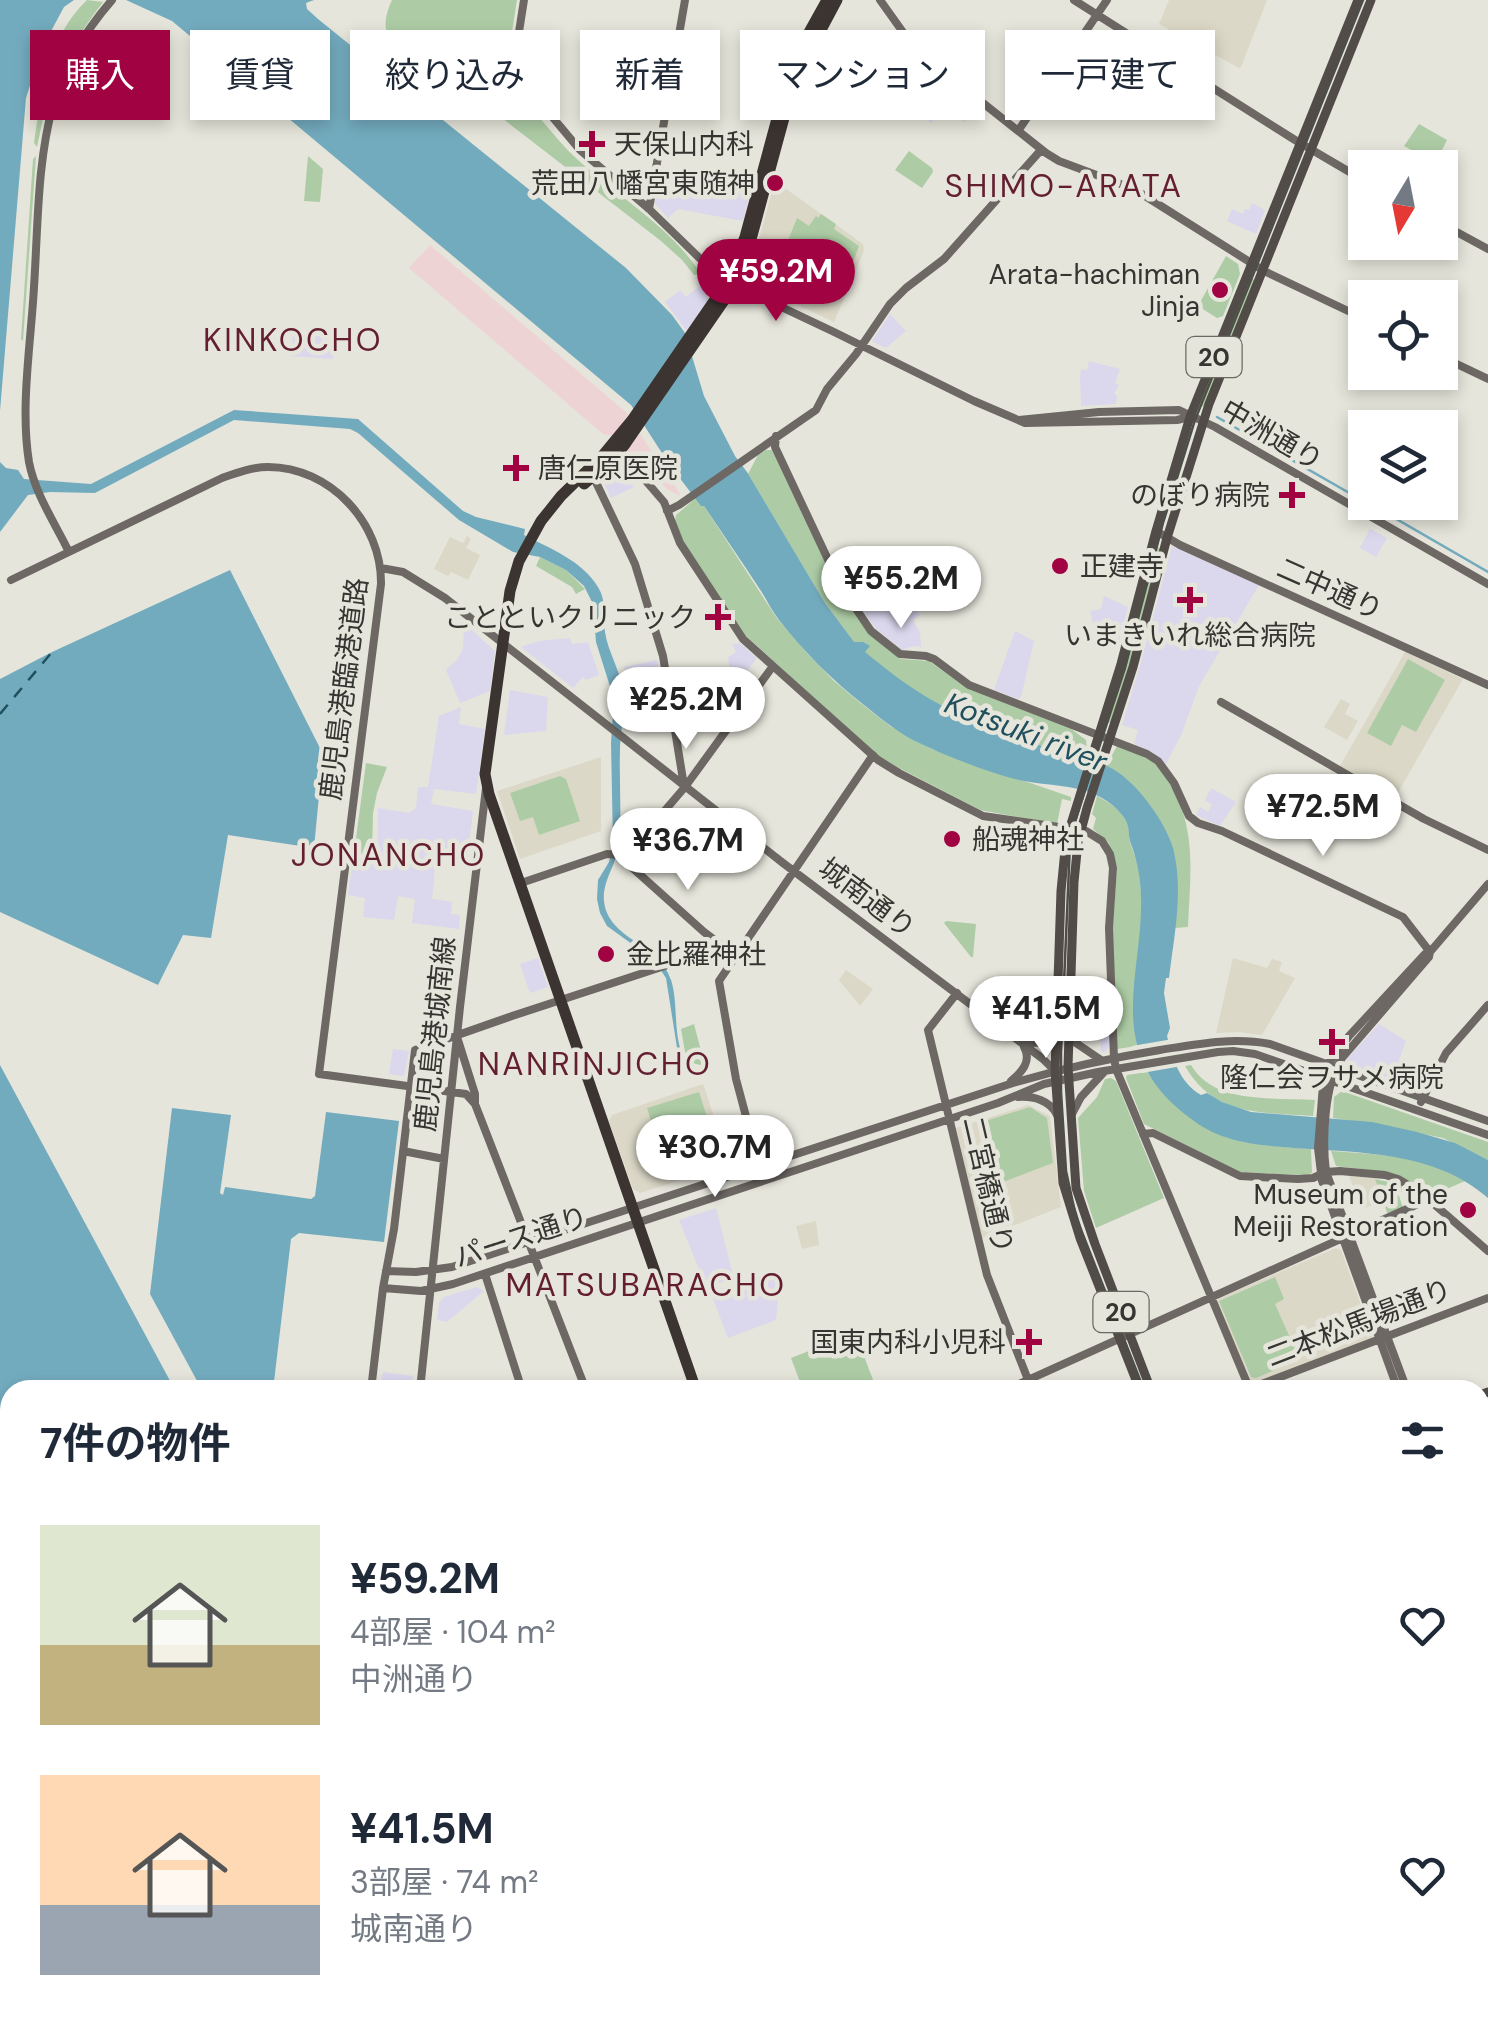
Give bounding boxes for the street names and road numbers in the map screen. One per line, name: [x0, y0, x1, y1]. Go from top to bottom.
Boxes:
road number: 20: [1186, 337, 1242, 377]
street label: 中洲通り: [1214, 391, 1330, 479]
street label: 二中通り: [1271, 549, 1389, 629]
street label: 鹿児島港臨港道路: [312, 576, 376, 802]
street label: 城南通り: [811, 850, 923, 946]
street label: 鹿児島港城南線: [406, 935, 464, 1133]
street label: 二宮橋通り: [954, 1113, 1022, 1257]
street label: パース通り: [449, 1198, 593, 1276]
street label: 二本松馬場通り: [1261, 1271, 1457, 1375]
road number: 20: [1094, 1292, 1148, 1332]

